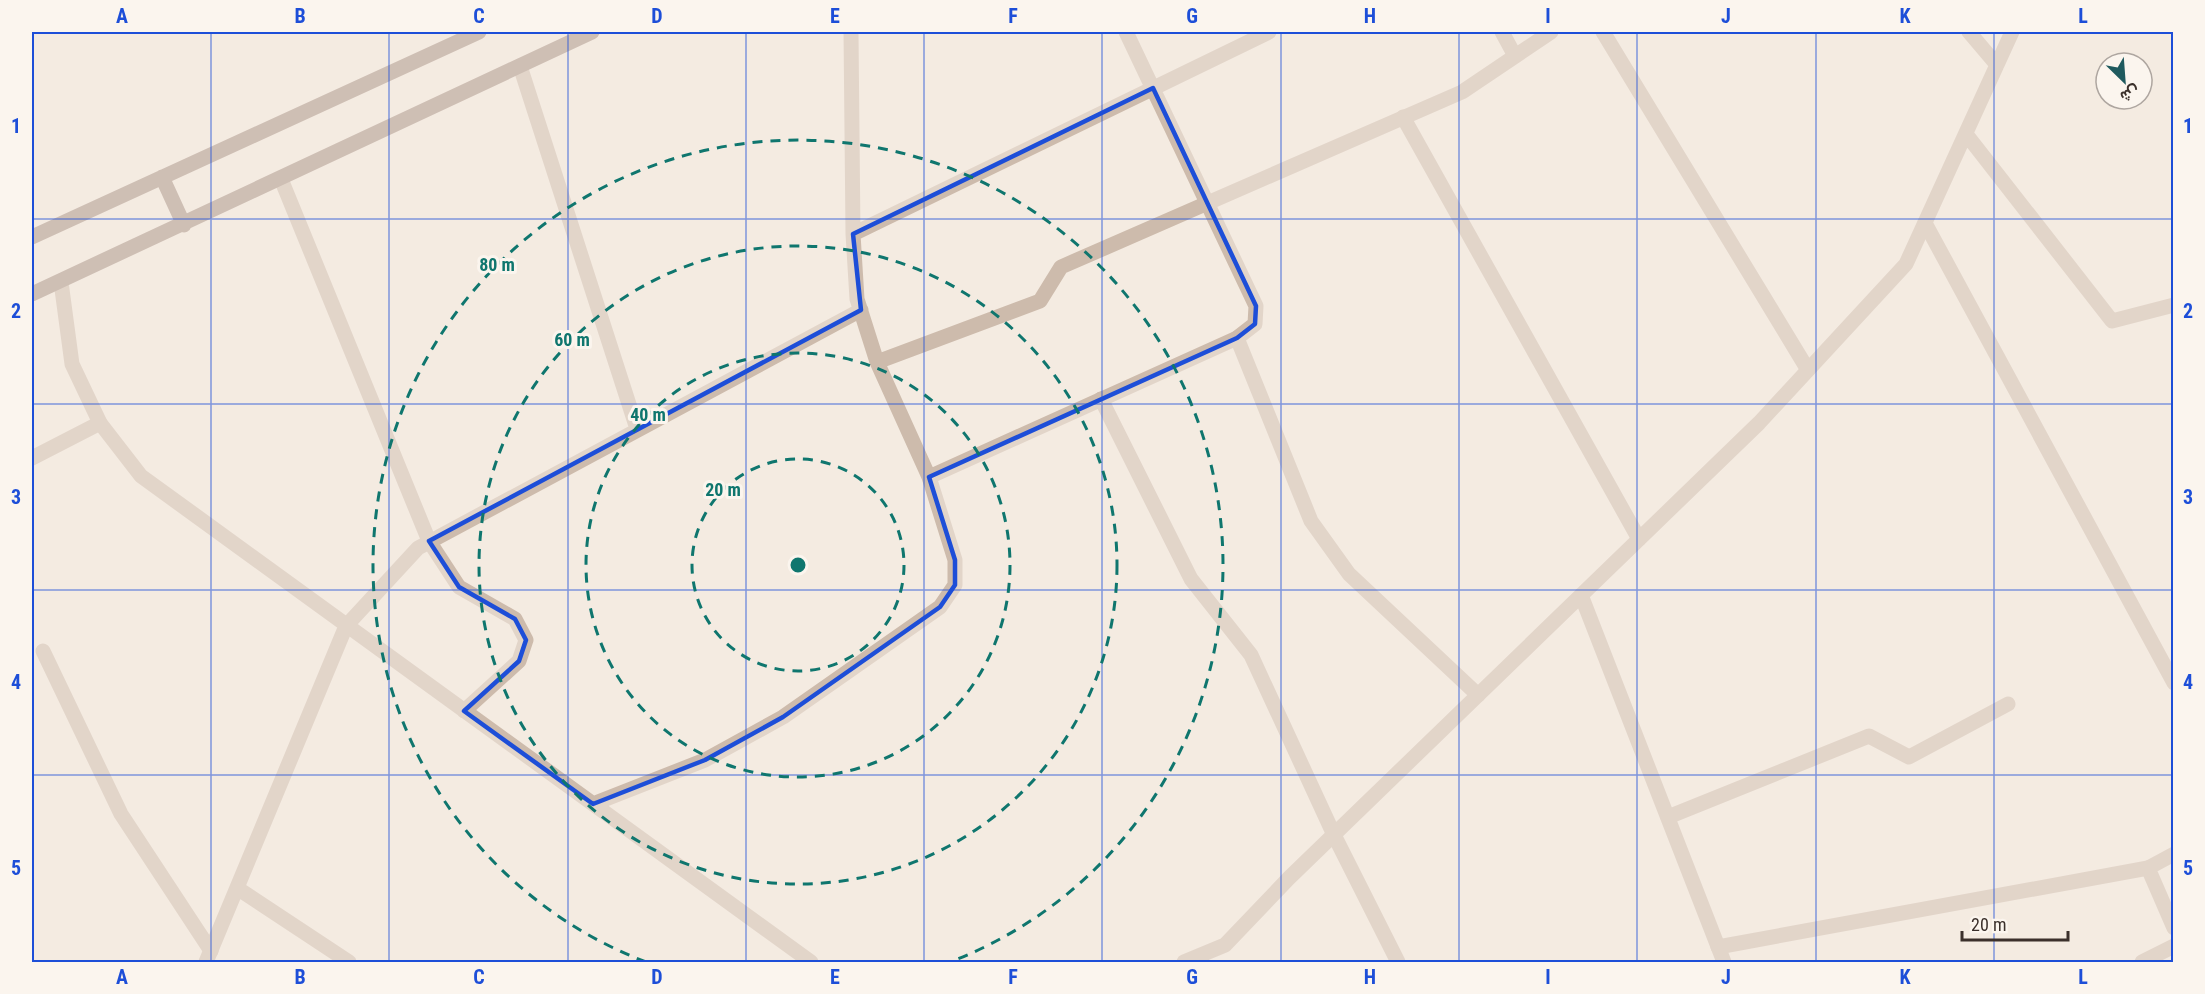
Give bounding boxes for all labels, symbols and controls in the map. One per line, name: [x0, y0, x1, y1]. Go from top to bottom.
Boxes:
text: A: [116, 4, 128, 28]
text: B: [294, 4, 306, 28]
text: C: [473, 4, 485, 28]
text: D: [651, 4, 663, 28]
text: E: [830, 4, 840, 28]
text: F: [1008, 4, 1018, 28]
text: G: [1186, 4, 1198, 28]
text: H: [1364, 4, 1376, 28]
text: I: [1545, 4, 1551, 28]
text: J: [1721, 4, 1731, 28]
text: K: [1899, 4, 1911, 28]
text: L: [2078, 4, 2088, 28]
north arrow: [2094, 51, 2154, 111]
text: ش: [2117, 81, 2143, 107]
text: 1: [11, 114, 21, 138]
text: 1: [2183, 114, 2193, 138]
text: 80 m: [479, 254, 515, 275]
text: 2: [11, 299, 21, 323]
text: 2: [2183, 299, 2193, 323]
text: 60 m: [554, 329, 590, 350]
text: 40 m: [630, 404, 666, 425]
text: 20 m: [705, 479, 741, 500]
text: 3: [11, 485, 21, 509]
text: 3: [2183, 485, 2193, 509]
centre of rings: [788, 555, 808, 575]
text: 4: [11, 670, 21, 694]
text: 4: [2183, 670, 2193, 694]
text: 5: [11, 856, 21, 880]
text: 5: [2183, 856, 2193, 880]
scale bar: [1962, 904, 2068, 942]
text: 20 m: [1971, 914, 2006, 935]
text: A: [116, 965, 128, 989]
text: B: [294, 965, 306, 989]
text: C: [473, 965, 485, 989]
text: D: [651, 965, 663, 989]
text: E: [830, 965, 840, 989]
text: F: [1008, 965, 1018, 989]
text: G: [1186, 965, 1198, 989]
text: H: [1364, 965, 1376, 989]
text: I: [1545, 965, 1551, 989]
text: J: [1721, 965, 1731, 989]
text: K: [1899, 965, 1911, 989]
text: L: [2078, 965, 2088, 989]

